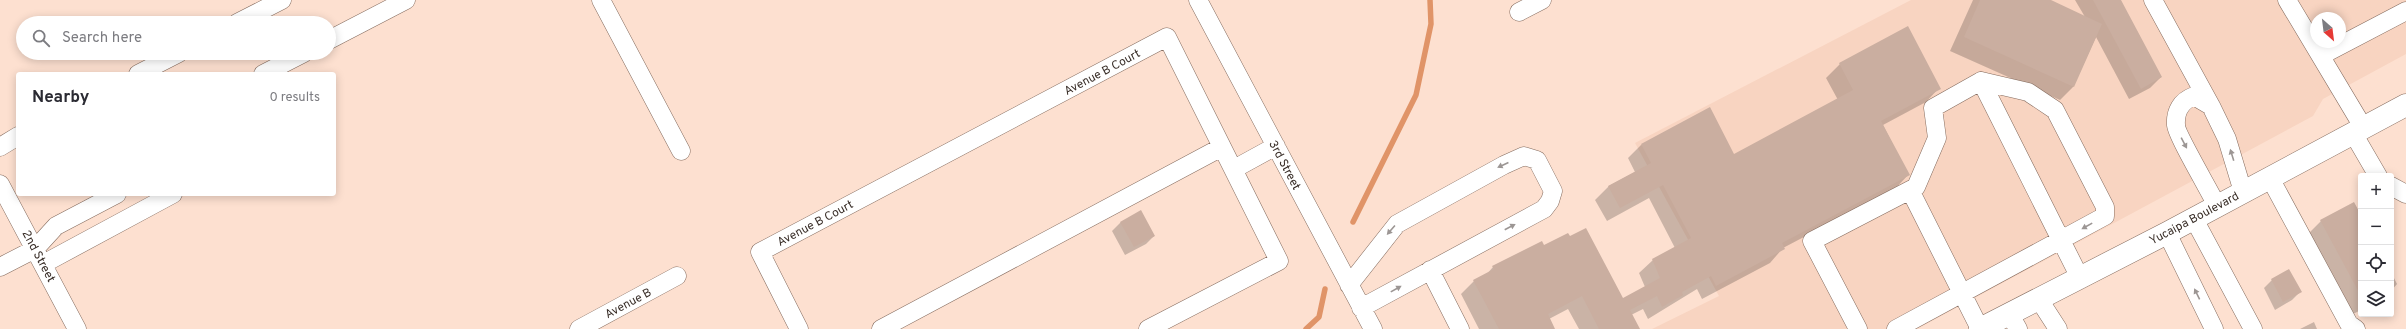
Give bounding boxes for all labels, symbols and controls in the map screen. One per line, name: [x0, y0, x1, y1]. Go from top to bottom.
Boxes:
north arrow: [2310, 12, 2346, 48]
search box: [16, 16, 336, 60]
icon: search: [30, 27, 52, 49]
text: Search here: [62, 29, 142, 48]
street label: Avenue B Court: [1061, 46, 1143, 100]
text: Nearby: [32, 87, 89, 109]
text: 0 results: [269, 90, 320, 106]
one-way arrow: [2181, 137, 2188, 149]
street label: 3rd Street: [1264, 138, 1304, 193]
one-way arrow: [2229, 148, 2235, 160]
one-way arrow: [1498, 162, 1509, 168]
map controls: [2358, 173, 2394, 317]
button: +: [2358, 173, 2394, 209]
street label: Yucaipa Boulevard: [2147, 189, 2242, 249]
street label: Avenue B Court: [774, 197, 856, 251]
button: −: [2358, 209, 2394, 245]
one-way arrow: [2081, 223, 2093, 229]
one-way arrow: [1504, 224, 1516, 230]
one-way arrow: [1387, 225, 1396, 235]
street label: 2nd Street: [18, 228, 59, 285]
button: locate: [2358, 245, 2394, 281]
button: layers: [2358, 281, 2394, 317]
street label: Avenue B: [602, 285, 655, 323]
one-way arrow: [1390, 286, 1401, 292]
one-way arrow: [2194, 288, 2200, 300]

